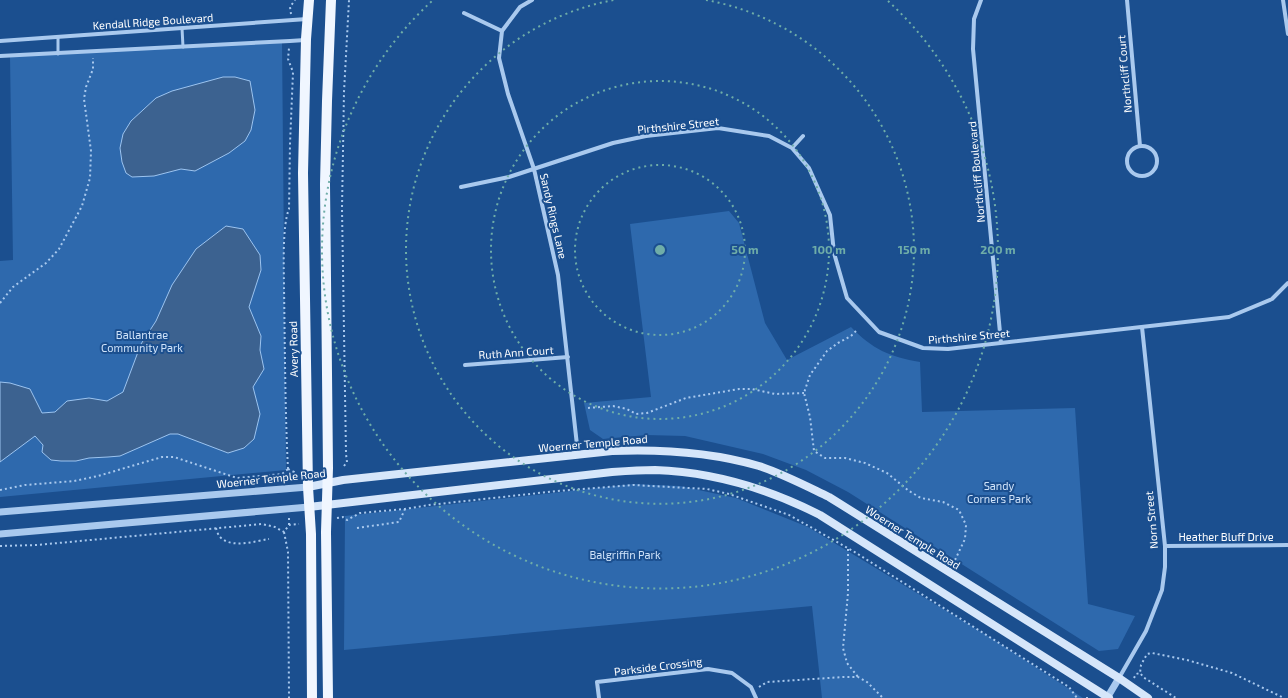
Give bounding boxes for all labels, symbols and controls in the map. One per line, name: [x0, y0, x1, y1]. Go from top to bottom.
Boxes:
street label: Kendall Ridge Boulevard: [92, 10, 214, 32]
street label: Northcliff Court: [1114, 35, 1134, 113]
street label: Pirthshire Street: [636, 114, 720, 136]
street label: Northcliff Boulevard: [965, 121, 987, 223]
street label: Sandy Rings Lane: [538, 172, 570, 260]
text: 50 m: [731, 242, 759, 256]
text: 100 m: [812, 242, 846, 256]
text: 150 m: [898, 242, 930, 256]
text: 200 m: [980, 242, 1016, 256]
centre of rings: [653, 243, 667, 257]
street label: Avery Road: [286, 321, 300, 377]
street label: Pirthshire Street: [928, 326, 1010, 346]
park label: Ballantrae Community Park: [101, 328, 183, 354]
street label: Ruth Ann Court: [478, 343, 554, 361]
street label: Woerner Temple Road: [538, 432, 648, 454]
street label: Woerner Temple Road: [216, 466, 326, 490]
park label: Sandy Corners Park: [967, 479, 1031, 505]
street label: Norn Street: [1142, 491, 1160, 549]
street label: Woerner Temple Road: [863, 502, 963, 572]
street label: Heather Bluff Drive: [1178, 530, 1274, 543]
park label: Balgriffin Park: [590, 548, 661, 561]
street label: Parkside Crossing: [613, 654, 703, 678]

